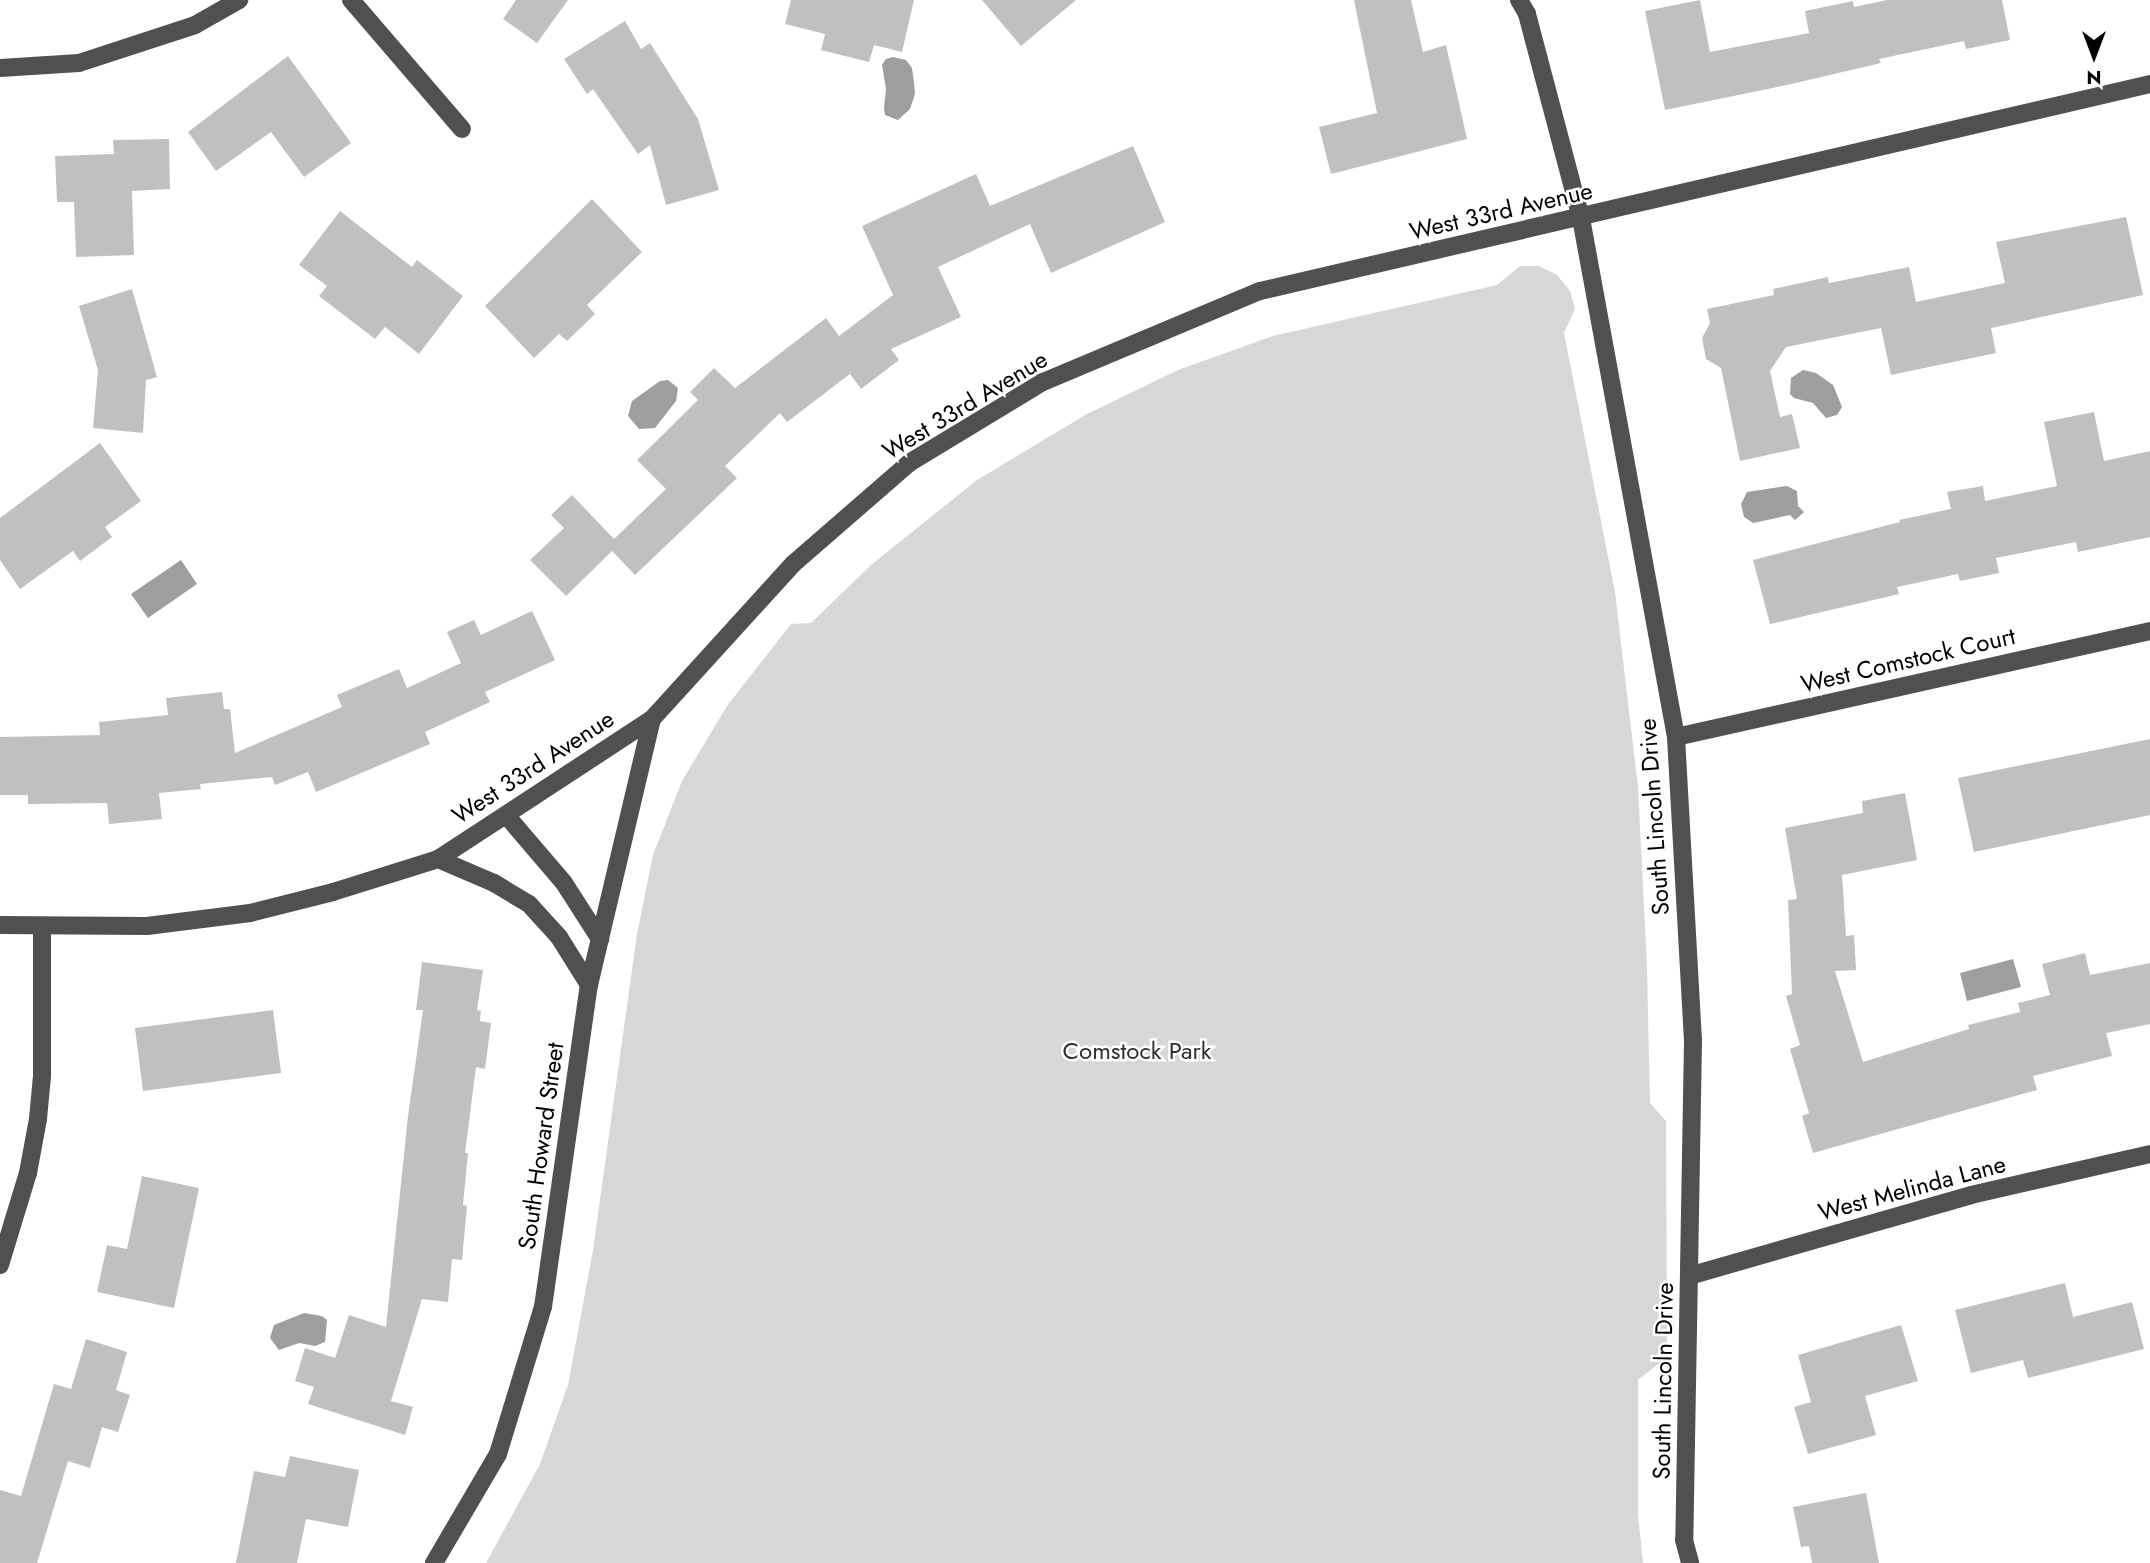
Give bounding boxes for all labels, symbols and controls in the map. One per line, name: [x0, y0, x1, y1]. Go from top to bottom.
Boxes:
north arrow: [2059, 21, 2129, 91]
text: N: [2086, 64, 2102, 91]
street label: West 33rd Avenue: [1407, 176, 1595, 246]
street label: West 33rd Avenue: [877, 345, 1053, 465]
street label: West Comstock Court: [1798, 621, 2018, 699]
street label: West 33rd Avenue: [447, 704, 619, 830]
street label: South Lincoln Drive: [1633, 718, 1675, 916]
park label: Comstock Park: [1063, 1037, 1211, 1065]
street label: South Howard Street: [512, 1041, 570, 1251]
street label: West Melinda Lane: [1815, 1149, 2009, 1227]
street label: South Lincoln Drive: [1647, 1282, 1679, 1480]

